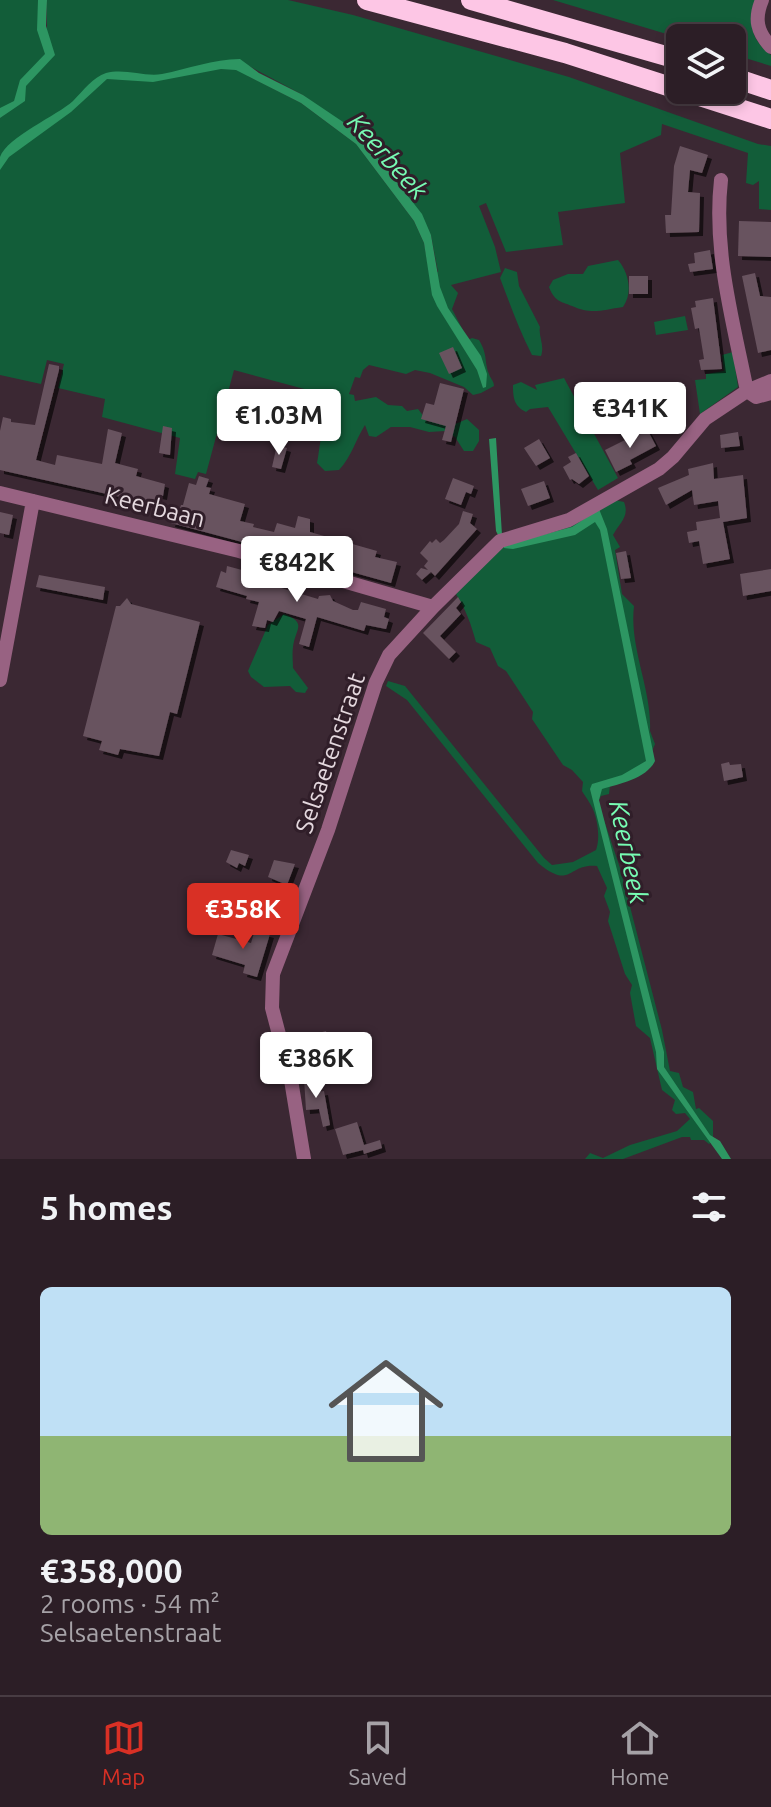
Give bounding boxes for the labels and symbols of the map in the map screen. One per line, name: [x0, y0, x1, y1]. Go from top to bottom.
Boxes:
water label: Keerbeek: [342, 107, 434, 205]
pin: €341K: [574, 382, 686, 450]
pin: €1.03M: [214, 389, 344, 457]
street label: Keerbaan: [102, 482, 208, 532]
pin: €842K: [241, 536, 353, 604]
street label: Selsaetenstraat: [290, 669, 370, 837]
water label: Keerbeek: [604, 798, 654, 907]
pin: €358K: [187, 883, 299, 951]
pin: €386K: [260, 1032, 372, 1100]

